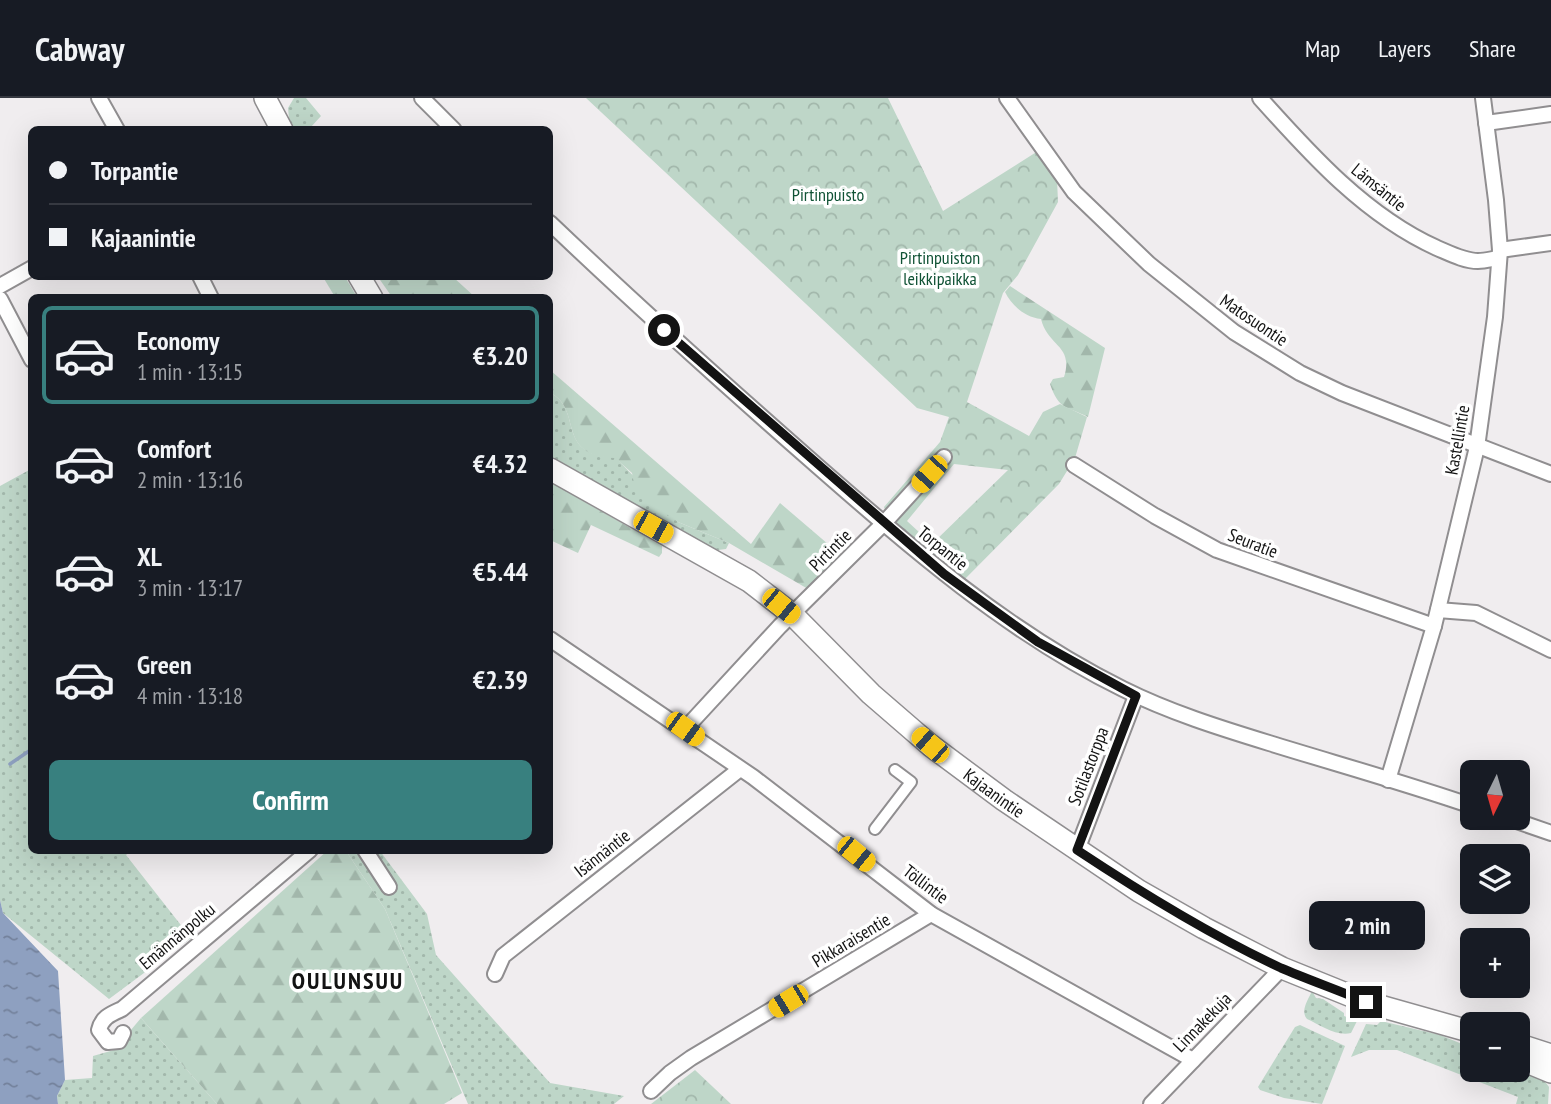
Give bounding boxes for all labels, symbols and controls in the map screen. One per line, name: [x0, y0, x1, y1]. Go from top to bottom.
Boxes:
text: Cabway: [35, 27, 124, 70]
text: Map: [1305, 33, 1340, 64]
text: Layers: [1378, 33, 1431, 64]
text: Share: [1469, 33, 1516, 64]
text: Torpantie: [91, 154, 178, 187]
street label: Lämsäntie: [1347, 158, 1411, 216]
park label: Pirtinpuisto: [792, 183, 864, 206]
text: Kajaanintie: [91, 221, 196, 254]
park label: Pirtinpuiston leikkipaikka: [900, 246, 980, 290]
street label: Matosuontie: [1216, 289, 1292, 351]
route start: [648, 314, 680, 346]
icon: car: [53, 324, 116, 387]
text: Economy: [137, 324, 219, 357]
text: €3.20: [473, 339, 528, 372]
text: 1 min · 13:15: [137, 357, 243, 386]
street label: Kastellintie: [1440, 403, 1474, 477]
icon: car: [53, 432, 116, 495]
text: Comfort: [137, 432, 211, 465]
text: €4.32: [473, 447, 528, 480]
car: [908, 451, 951, 497]
text: 2 min · 13:16: [137, 465, 243, 494]
car: [630, 508, 677, 546]
street label: Torpantie: [913, 521, 973, 575]
street label: Seuratie: [1225, 523, 1281, 563]
street label: Pirtintie: [804, 524, 856, 576]
icon: car: [53, 540, 116, 603]
text: XL: [137, 540, 162, 573]
text: €5.44: [473, 555, 528, 588]
text: 3 min · 13:17: [137, 573, 243, 602]
car: [759, 585, 804, 627]
icon: car: [53, 648, 116, 711]
text: Green: [137, 648, 192, 681]
text: €2.39: [473, 663, 528, 696]
text: 4 min · 13:18: [137, 681, 243, 710]
car: [662, 708, 709, 750]
car: [908, 723, 953, 767]
street label: Sotilastorppa: [1063, 724, 1113, 808]
button: Confirm: [49, 760, 532, 840]
north arrow: [1460, 760, 1530, 830]
map controls: [1460, 760, 1530, 1082]
street label: Kajaanintie: [959, 763, 1029, 822]
street label: Isännäntie: [569, 824, 635, 882]
car: [834, 833, 879, 875]
button: layers: [1460, 844, 1530, 914]
street label: Töllintie: [899, 859, 953, 909]
street label: Emännänpolku: [134, 898, 220, 974]
callout: 2 min: [1308, 900, 1424, 950]
street label: Pikkaraisentie: [808, 908, 894, 972]
text: 2 min: [1344, 911, 1390, 940]
button: +: [1460, 928, 1530, 998]
district label: OULUNSUU: [292, 965, 404, 996]
car: [765, 981, 812, 1021]
route end: [1350, 986, 1382, 1018]
street label: Linnakekuja: [1168, 987, 1236, 1057]
button: −: [1460, 1012, 1530, 1082]

